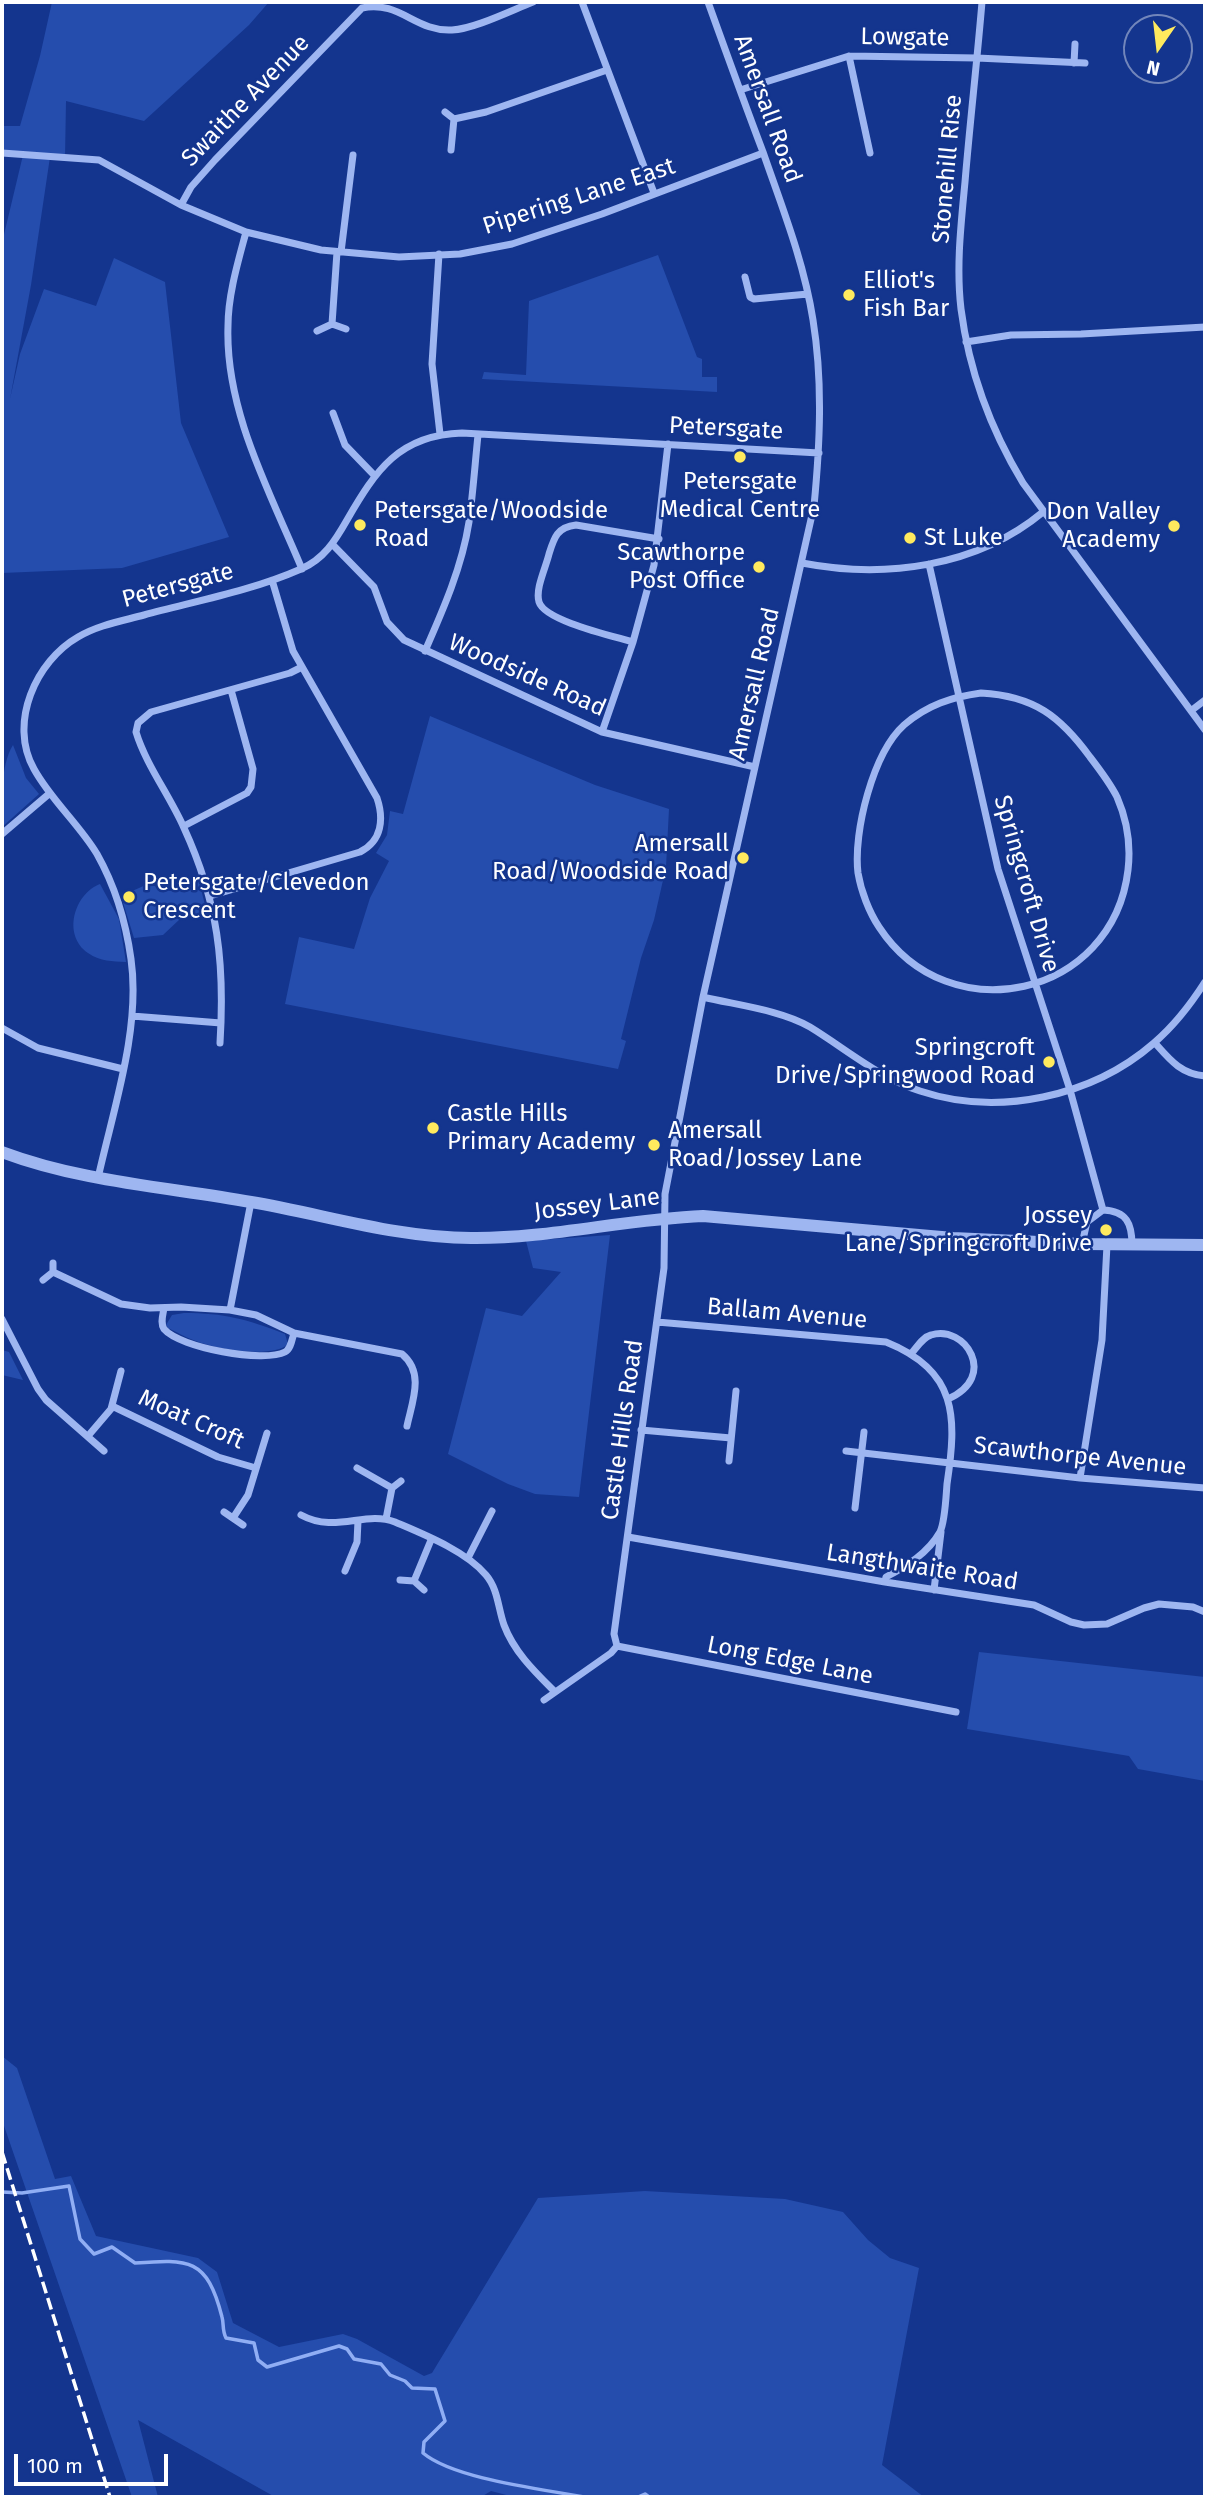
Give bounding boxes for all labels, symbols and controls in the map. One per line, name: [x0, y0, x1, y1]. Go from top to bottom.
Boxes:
north arrow: [1123, 14, 1193, 84]
street label: Lowgate: [860, 23, 950, 53]
street label: Swaithe Avenue: [176, 29, 316, 173]
street label: Amersall Road: [727, 31, 807, 187]
text: N: [1144, 55, 1162, 81]
street label: Stonehill Rise: [927, 93, 969, 245]
street label: Pipering Lane East: [479, 152, 679, 242]
place label: Elliot's Fish Bar: [863, 267, 949, 323]
marker: Elliot's Fish Bar: [841, 287, 857, 303]
street label: Petersgate: [668, 412, 784, 446]
marker: Petersgate Medical Centre: [732, 449, 748, 465]
place label: Petersgate Medical Centre: [660, 468, 820, 524]
place label: Petersgate/Woodside Road: [374, 497, 608, 553]
place label: Don Valley Academy: [1046, 498, 1160, 554]
marker: Petersgate/Woodside Road: [352, 517, 368, 533]
marker: Don Valley Academy: [1166, 518, 1182, 534]
place label: St Luke: [924, 524, 1003, 552]
marker: St Luke: [902, 530, 918, 546]
place label: Scawthorpe Post Office: [617, 539, 745, 595]
street label: Petersgate: [119, 557, 237, 615]
marker: Scawthorpe Post Office: [751, 559, 767, 575]
street label: Amersall Road: [723, 605, 787, 763]
street label: Woodside Road: [444, 628, 610, 724]
street label: Springcroft Drive: [987, 792, 1065, 976]
place label: Amersall Road/Woodside Road: [492, 830, 729, 886]
marker: Amersall Road/Woodside Road: [735, 850, 751, 866]
place label: Petersgate/Clevedon Crescent: [143, 869, 370, 925]
marker: Petersgate/Clevedon Crescent: [121, 889, 137, 905]
place label: Springcroft Drive/Springwood Road: [775, 1034, 1035, 1090]
marker: Springcroft Drive/Springwood Road: [1041, 1054, 1057, 1070]
place label: Castle Hills Primary Academy: [447, 1100, 635, 1156]
place label: Amersall Road/Jossey Lane: [668, 1117, 862, 1173]
marker: Castle Hills Primary Academy: [425, 1120, 441, 1136]
marker: Amersall Road/Jossey Lane: [646, 1137, 662, 1153]
street label: Jossey Lane: [532, 1183, 662, 1227]
place label: Jossey Lane/Springcroft Drive: [845, 1202, 1092, 1258]
marker: Jossey Lane/Springcroft Drive: [1098, 1222, 1114, 1238]
street label: Ballam Avenue: [706, 1293, 868, 1335]
street label: Castle Hills Road: [596, 1338, 650, 1522]
street label: Moat Croft: [134, 1384, 248, 1456]
street label: Scawthorpe Avenue: [972, 1432, 1188, 1482]
street label: Langthwaite Road: [824, 1539, 1020, 1597]
street label: Long Edge Lane: [705, 1631, 875, 1691]
scale bar: [18, 2440, 172, 2484]
text: 100 m: [27, 2453, 83, 2479]

